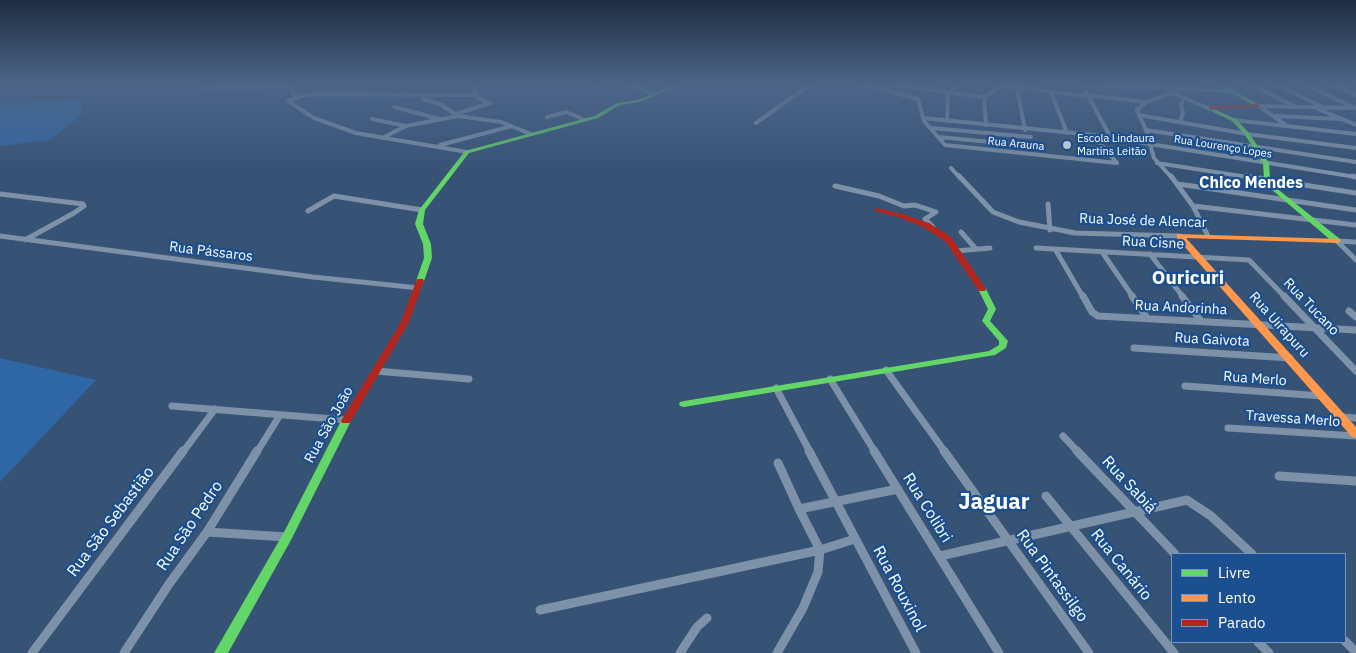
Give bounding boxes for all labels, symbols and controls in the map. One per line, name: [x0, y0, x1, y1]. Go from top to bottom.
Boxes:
place label: Escola Lindaura Martins Leitão: [1077, 132, 1155, 158]
street label: Rua Lourenço Lopes: [1173, 133, 1273, 161]
street label: Rua Arauna: [987, 134, 1045, 154]
marker: Escola Lindaura Martins Leitão: [1061, 139, 1073, 151]
district label: Chico Mendes: [1199, 173, 1303, 193]
street label: Rua José de Alencar: [1079, 210, 1207, 232]
street label: Rua Cisne: [1121, 233, 1185, 253]
street label: Rua Pássaros: [168, 239, 254, 265]
district label: Ouricuri: [1152, 268, 1224, 290]
street label: Rua Tucano: [1280, 275, 1342, 339]
street label: Rua Uirapuru: [1245, 289, 1313, 361]
street label: Rua Andorinha: [1134, 297, 1228, 319]
street label: Rua Gaivota: [1174, 330, 1250, 350]
street label: Rua Merlo: [1223, 368, 1287, 390]
street label: Rua São João: [301, 384, 357, 466]
street label: Travessa Merlo: [1245, 407, 1341, 431]
street label: Rua Sabiá: [1098, 452, 1160, 518]
street label: Rua São Sebastião: [63, 463, 159, 581]
street label: Rua Colibri: [898, 470, 956, 546]
street label: Rua São Pedro: [153, 477, 227, 575]
district label: Jaguar: [958, 490, 1030, 516]
street label: Rua Canário: [1086, 525, 1156, 605]
street label: Rua Pintassilgo: [1012, 526, 1092, 626]
street label: Rua Rouxinol: [868, 543, 930, 635]
legend: [1171, 553, 1346, 643]
text: Livre: [1218, 563, 1250, 582]
text: Lento: [1218, 588, 1256, 607]
text: Parado: [1218, 613, 1266, 632]

